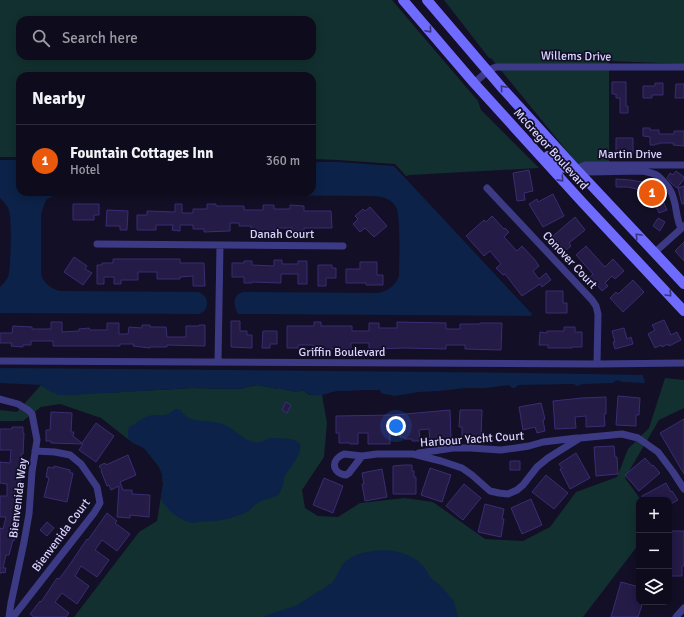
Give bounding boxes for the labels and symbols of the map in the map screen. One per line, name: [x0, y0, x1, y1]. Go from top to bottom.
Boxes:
one-way arrow: [424, 25, 431, 32]
street label: Willems Drive: [541, 48, 611, 65]
one-way arrow: [500, 85, 508, 93]
street label: McGregor Boulevard: [510, 106, 591, 193]
street label: Martin Drive: [598, 147, 662, 162]
one-way arrow: [557, 174, 564, 182]
pin: 1: [639, 178, 665, 208]
street label: Danah Court: [250, 227, 314, 242]
street label: Conover Court: [539, 228, 600, 292]
one-way arrow: [636, 233, 643, 240]
one-way arrow: [664, 290, 671, 297]
street label: Griffin Boulevard: [299, 345, 385, 360]
your location: [386, 416, 406, 436]
street label: Harbour Yacht Court: [420, 428, 525, 451]
street label: Bienvenida Way: [6, 457, 31, 539]
street label: Bienvenida Court: [29, 496, 94, 575]

